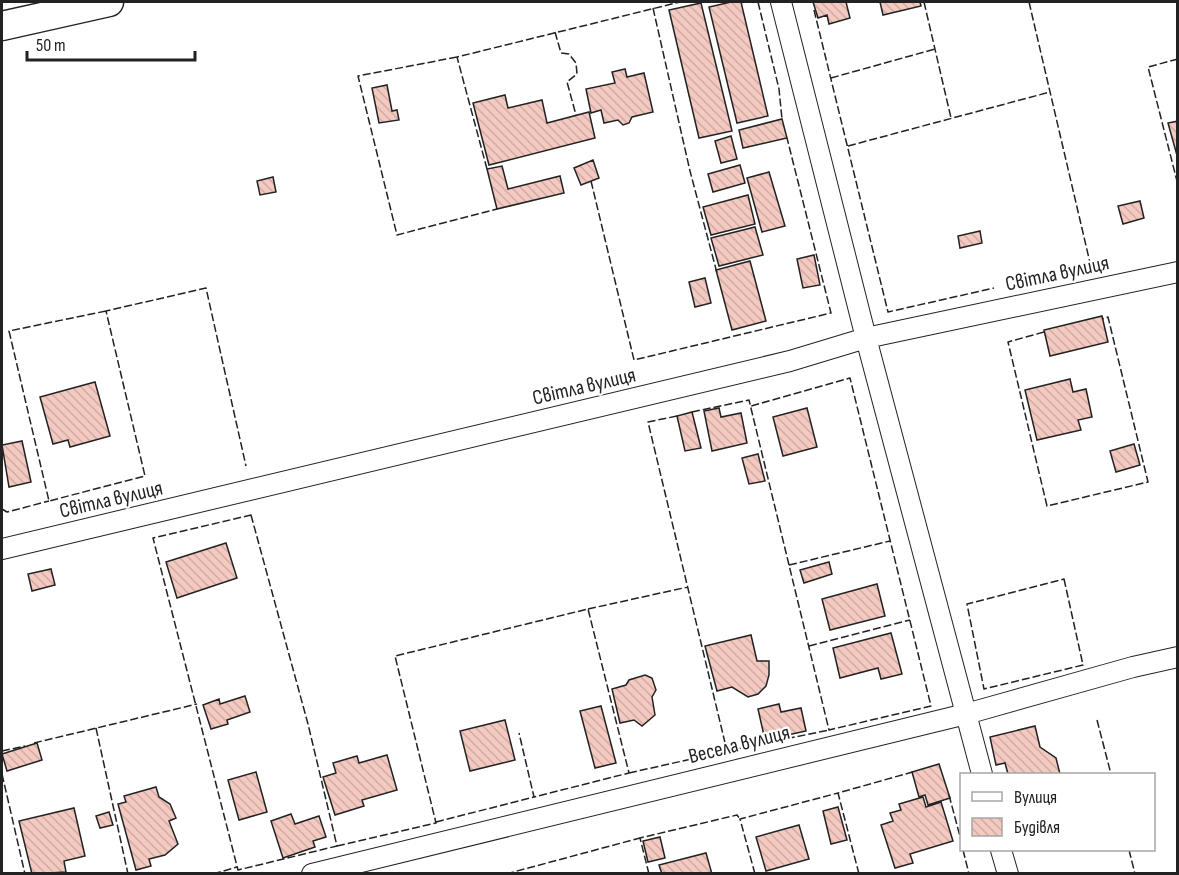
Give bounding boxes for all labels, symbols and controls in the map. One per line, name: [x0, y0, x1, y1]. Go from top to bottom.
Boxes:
scale bar: [27, 24, 195, 62]
text: 50 m: [36, 35, 66, 56]
street label: Світла вулиця: [1003, 250, 1111, 297]
street label: Світла вулиця: [530, 362, 638, 411]
street label: Світла вулиця: [57, 475, 165, 524]
street label: Весела вулиця: [686, 720, 792, 769]
legend: [960, 773, 1155, 851]
text: Вулиця: [1014, 787, 1057, 808]
text: Будівля: [1014, 817, 1060, 838]

